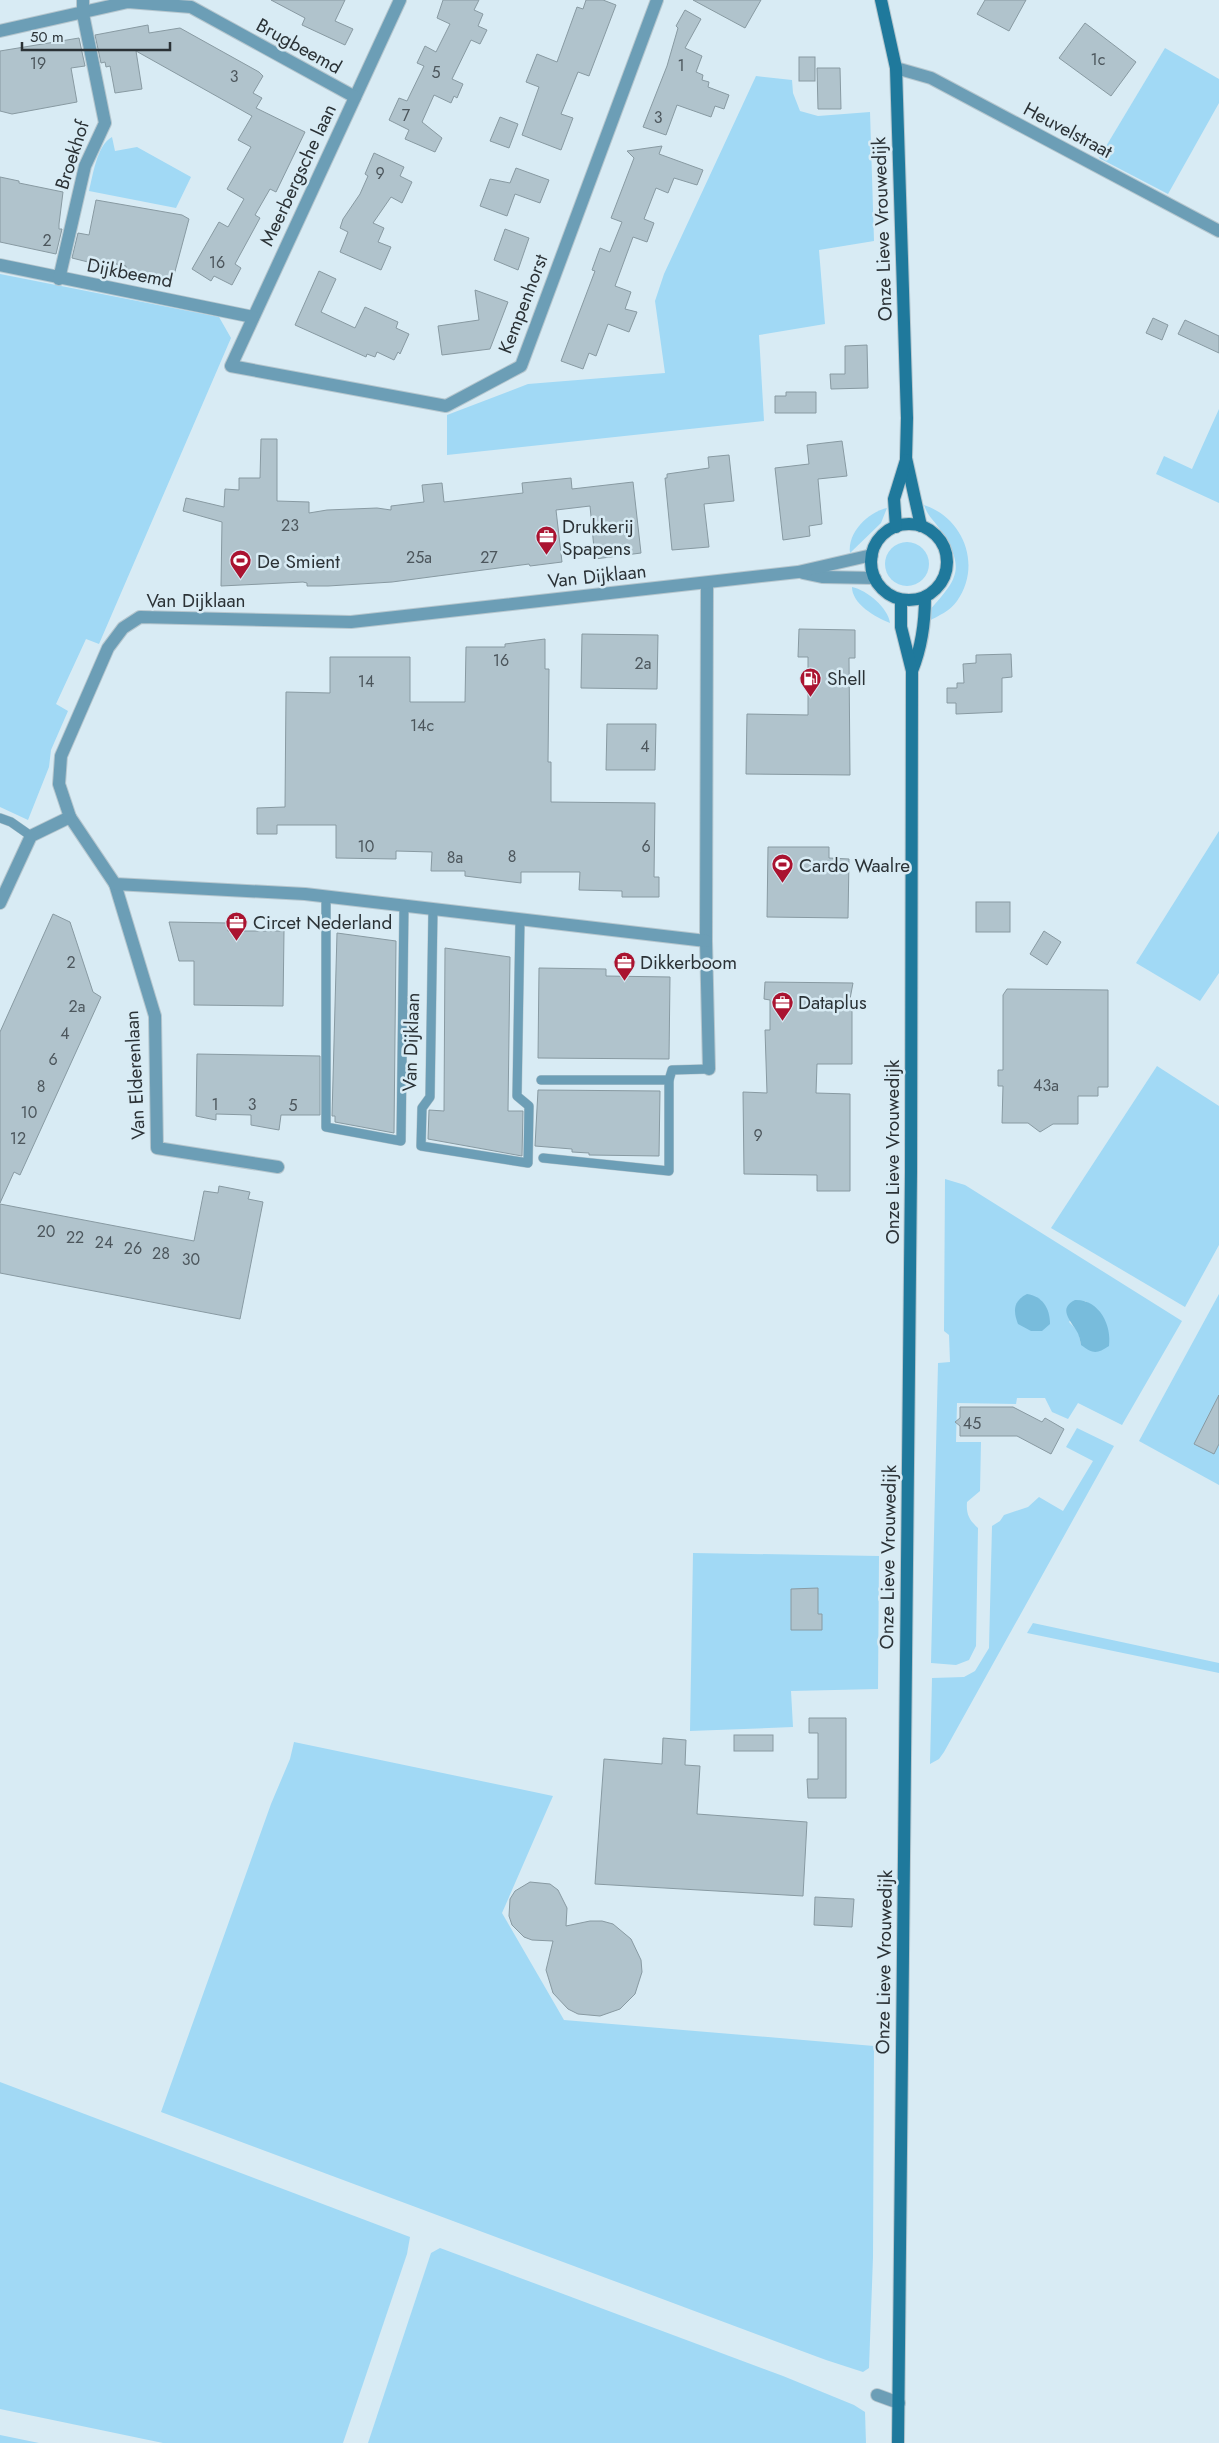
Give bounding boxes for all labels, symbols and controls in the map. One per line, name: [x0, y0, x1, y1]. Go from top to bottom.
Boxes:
street label: Brugbeemd: [251, 11, 347, 81]
scale bar: [22, 20, 170, 52]
text: 50 m: [30, 26, 64, 48]
house number: 1c: [1091, 48, 1105, 71]
house number: 19: [30, 52, 46, 75]
house number: 1: [677, 54, 685, 77]
house number: 5: [431, 61, 441, 84]
house number: 3: [230, 65, 239, 88]
street label: Heuvelstraat: [1019, 95, 1118, 165]
street label: Meerbergsche laan: [253, 100, 343, 250]
house number: 7: [402, 104, 411, 127]
house number: 3: [654, 106, 663, 129]
street label: Broekhof: [48, 116, 96, 193]
street label: Onze Lieve Vrouwedijk: [865, 136, 899, 322]
house number: 9: [375, 162, 385, 185]
house number: 2: [42, 229, 52, 252]
street label: Kempenhorst: [492, 250, 554, 358]
street label: Dijkbeemd: [85, 251, 175, 295]
house number: 16: [209, 251, 225, 274]
place label: Drukkerij Spapens: [562, 513, 634, 562]
house number: 23: [281, 514, 299, 537]
office icon: Drukkerij Spapens: [534, 525, 558, 556]
house number: 25a: [406, 546, 432, 569]
house number: 27: [480, 546, 498, 569]
place label: De Smient: [257, 548, 340, 575]
sports icon: De Smient: [229, 549, 253, 580]
street label: Van Dijklaan: [546, 557, 648, 595]
street label: Van Dijklaan: [146, 587, 246, 614]
house number: 16: [493, 649, 509, 672]
house number: 2a: [635, 652, 651, 675]
place label: Shell: [827, 665, 866, 692]
fuel station icon: Shell: [799, 666, 823, 697]
house number: 14: [358, 670, 374, 693]
house number: 14c: [410, 714, 434, 737]
house number: 4: [640, 735, 650, 758]
house number: 10: [358, 835, 374, 858]
house number: 6: [641, 835, 651, 858]
house number: 8: [508, 845, 516, 868]
house number: 8a: [447, 846, 463, 869]
place label: Cardo Waalre: [799, 852, 910, 879]
sports icon: Cardo Waalre: [771, 853, 795, 884]
place label: Circet Nederland: [253, 909, 392, 936]
office icon: Circet Nederland: [225, 910, 249, 941]
place label: Dikkerboom: [640, 949, 737, 976]
office icon: Dikkerboom: [612, 950, 636, 981]
house number: 2: [66, 951, 76, 974]
place label: Dataplus: [798, 989, 867, 1016]
office icon: Dataplus: [770, 990, 794, 1021]
street label: Van Dijklaan: [396, 992, 426, 1092]
house number: 2a: [69, 995, 85, 1018]
street label: Van Elderenlaan: [118, 1010, 152, 1140]
house number: 4: [60, 1022, 70, 1045]
house number: 6: [48, 1048, 58, 1071]
street label: Onze Lieve Vrouwedijk: [879, 1059, 906, 1244]
house number: 43a: [1033, 1074, 1059, 1097]
house number: 8: [37, 1075, 45, 1098]
house number: 1: [211, 1093, 219, 1116]
house number: 3: [248, 1093, 257, 1116]
house number: 5: [288, 1094, 298, 1117]
house number: 10: [21, 1101, 37, 1124]
house number: 9: [753, 1124, 763, 1147]
house number: 12: [10, 1127, 26, 1150]
house number: 20: [37, 1220, 55, 1243]
house number: 22: [66, 1226, 84, 1249]
house number: 24: [95, 1231, 113, 1254]
house number: 26: [124, 1237, 142, 1260]
house number: 28: [152, 1242, 170, 1265]
house number: 30: [182, 1248, 200, 1271]
house number: 45: [963, 1412, 981, 1435]
street label: Onze Lieve Vrouwedijk: [873, 1464, 903, 1650]
street label: Onze Lieve Vrouwedijk: [869, 1869, 899, 2055]

